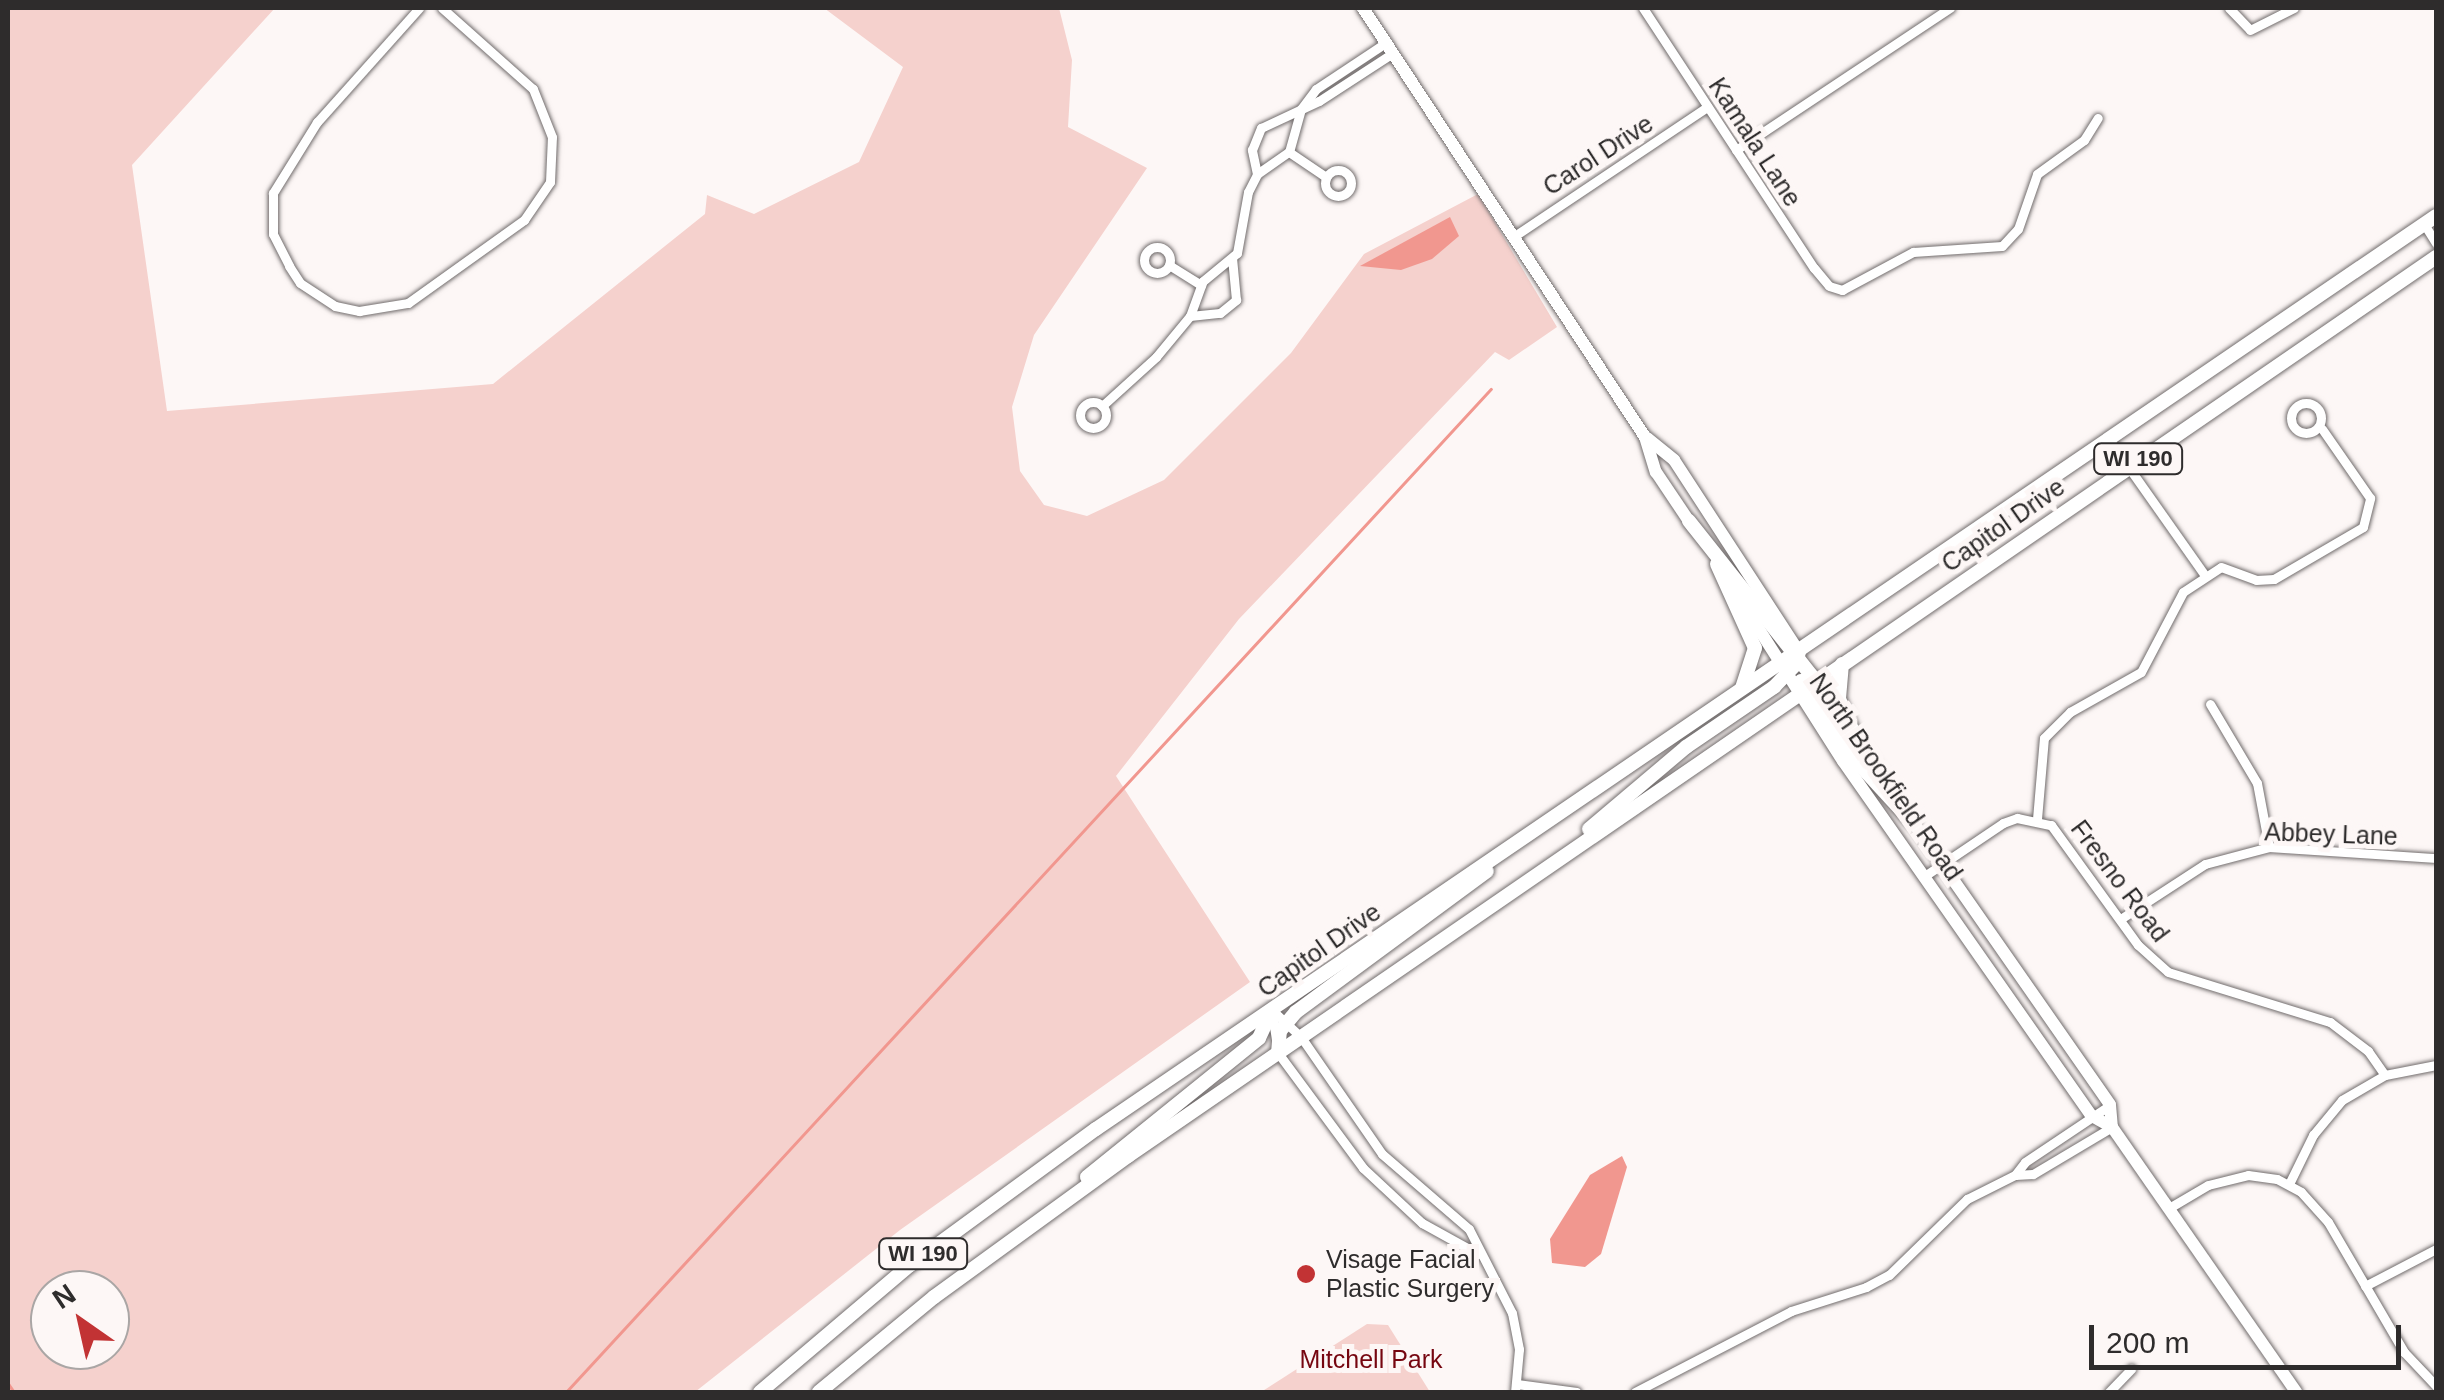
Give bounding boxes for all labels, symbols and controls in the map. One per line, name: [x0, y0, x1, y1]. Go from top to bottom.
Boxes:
street label: Kamala Lane: [1702, 72, 1808, 212]
street label: Carol Drive: [1537, 108, 1659, 202]
road number: WI 190: [2093, 442, 2183, 476]
street label: Capitol Drive: [1936, 472, 2070, 578]
street label: North Brookfield Road: [1803, 668, 1969, 886]
street label: Fresno Road: [2065, 814, 2175, 948]
street label: Abbey Lane: [2264, 817, 2398, 851]
street label: Capitol Drive: [1252, 897, 1386, 1003]
road number: WI 190: [878, 1237, 968, 1271]
place label: Visage Facial Plastic Surgery: [1326, 1245, 1494, 1304]
marker: Visage Facial Plastic Surgery: [1295, 1263, 1317, 1285]
north arrow: [30, 1270, 130, 1370]
text: N: [47, 1278, 81, 1315]
scale bar: [2094, 1305, 2406, 1367]
text: 200 m: [2106, 1326, 2189, 1359]
park label: Mitchell Park: [1299, 1344, 1443, 1374]

